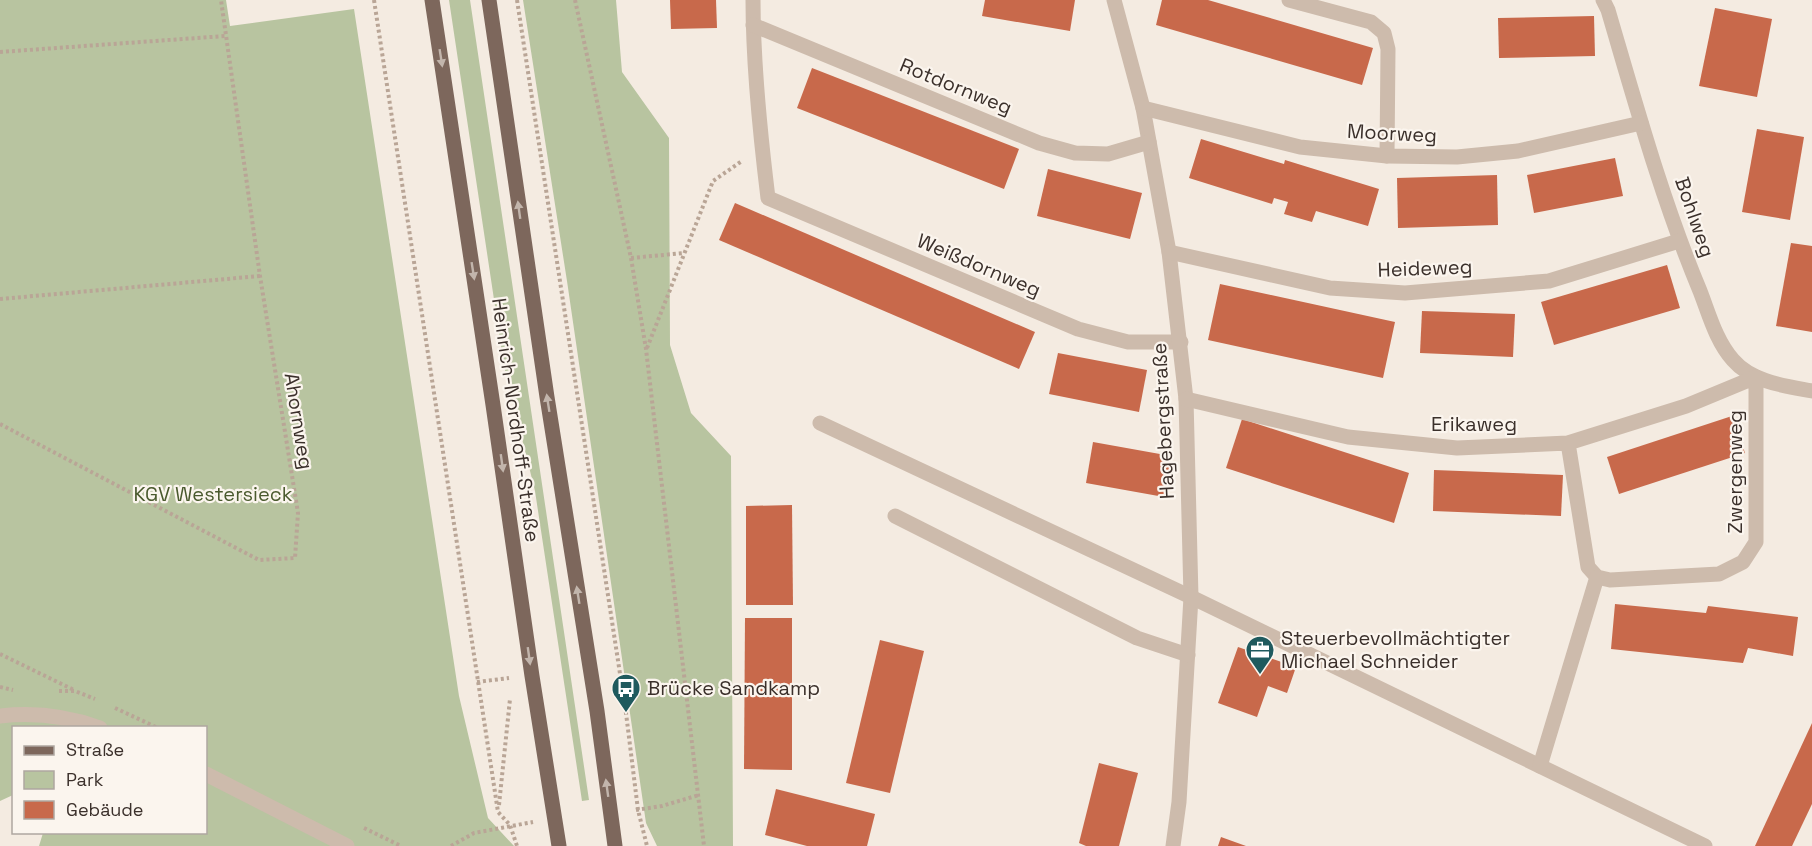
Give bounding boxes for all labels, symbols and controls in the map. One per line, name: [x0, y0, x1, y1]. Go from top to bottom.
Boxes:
one-way arrow: [436, 48, 445, 67]
street label: Rotdornweg: [896, 52, 1016, 120]
street label: Moorweg: [1346, 118, 1438, 148]
street label: Bohlweg: [1669, 173, 1721, 261]
one-way arrow: [515, 200, 524, 219]
street label: Weißdornweg: [913, 227, 1045, 303]
street label: Heideweg: [1377, 253, 1473, 283]
one-way arrow: [469, 262, 478, 281]
street label: Heinrich-Nordhoff-Straße: [486, 296, 546, 544]
street label: Hagebergstraße: [1146, 342, 1180, 500]
street label: Ahornweg: [279, 371, 319, 471]
one-way arrow: [543, 393, 552, 412]
street label: Zwergenweg: [1722, 410, 1748, 534]
street label: Erikaweg: [1431, 411, 1517, 437]
one-way arrow: [497, 454, 506, 473]
park label: KGV Westersieck: [134, 481, 293, 507]
one-way arrow: [574, 586, 583, 605]
place label: Steuerbevollmächtigter Michael Schneider: [1281, 625, 1510, 674]
office icon: Steuerbevollmächtigter Michael Schneider: [1244, 634, 1276, 676]
one-way arrow: [524, 647, 533, 666]
bus stop icon: Brücke Sandkamp: [610, 672, 642, 714]
place label: Brücke Sandkamp: [647, 675, 820, 701]
legend: [12, 726, 207, 834]
text: Straße: [66, 738, 124, 761]
text: Park: [66, 768, 104, 791]
one-way arrow: [602, 778, 612, 797]
text: Gebäude: [66, 798, 144, 821]

